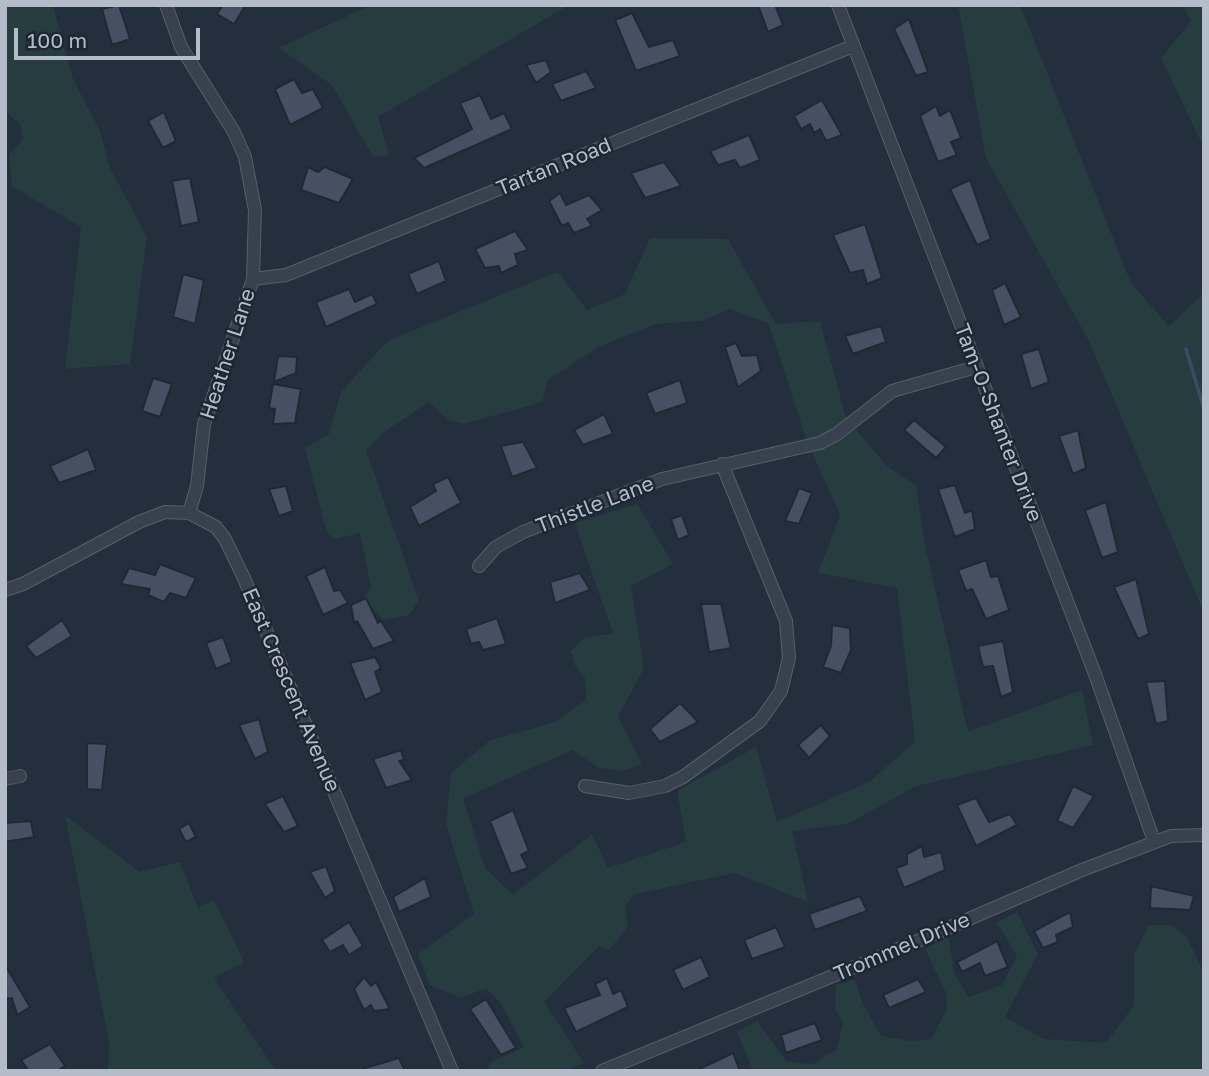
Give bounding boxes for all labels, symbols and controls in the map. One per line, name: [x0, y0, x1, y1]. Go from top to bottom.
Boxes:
scale bar: [18, 14, 203, 58]
text: 100 m: [27, 27, 87, 53]
street label: Tartan Road: [493, 133, 615, 201]
street label: Heather Lane: [195, 285, 261, 423]
street label: Tam-O-Shanter Drive: [949, 320, 1047, 526]
street label: Thistle Lane: [533, 471, 657, 539]
street label: East Crescent Avenue: [237, 584, 345, 796]
street label: Trommel Drive: [830, 907, 974, 987]

